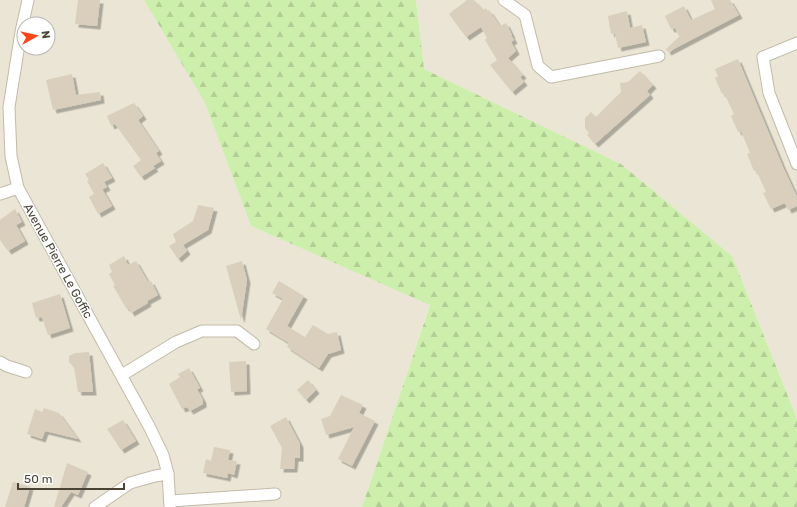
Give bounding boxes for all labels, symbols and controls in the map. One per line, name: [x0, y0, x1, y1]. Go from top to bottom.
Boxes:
north arrow: [16, 16, 56, 56]
text: N: [38, 30, 52, 40]
street label: Avenue Pierre Le Goffic: [21, 201, 96, 321]
scale bar: [18, 465, 124, 491]
text: 50 m: [24, 472, 52, 486]

